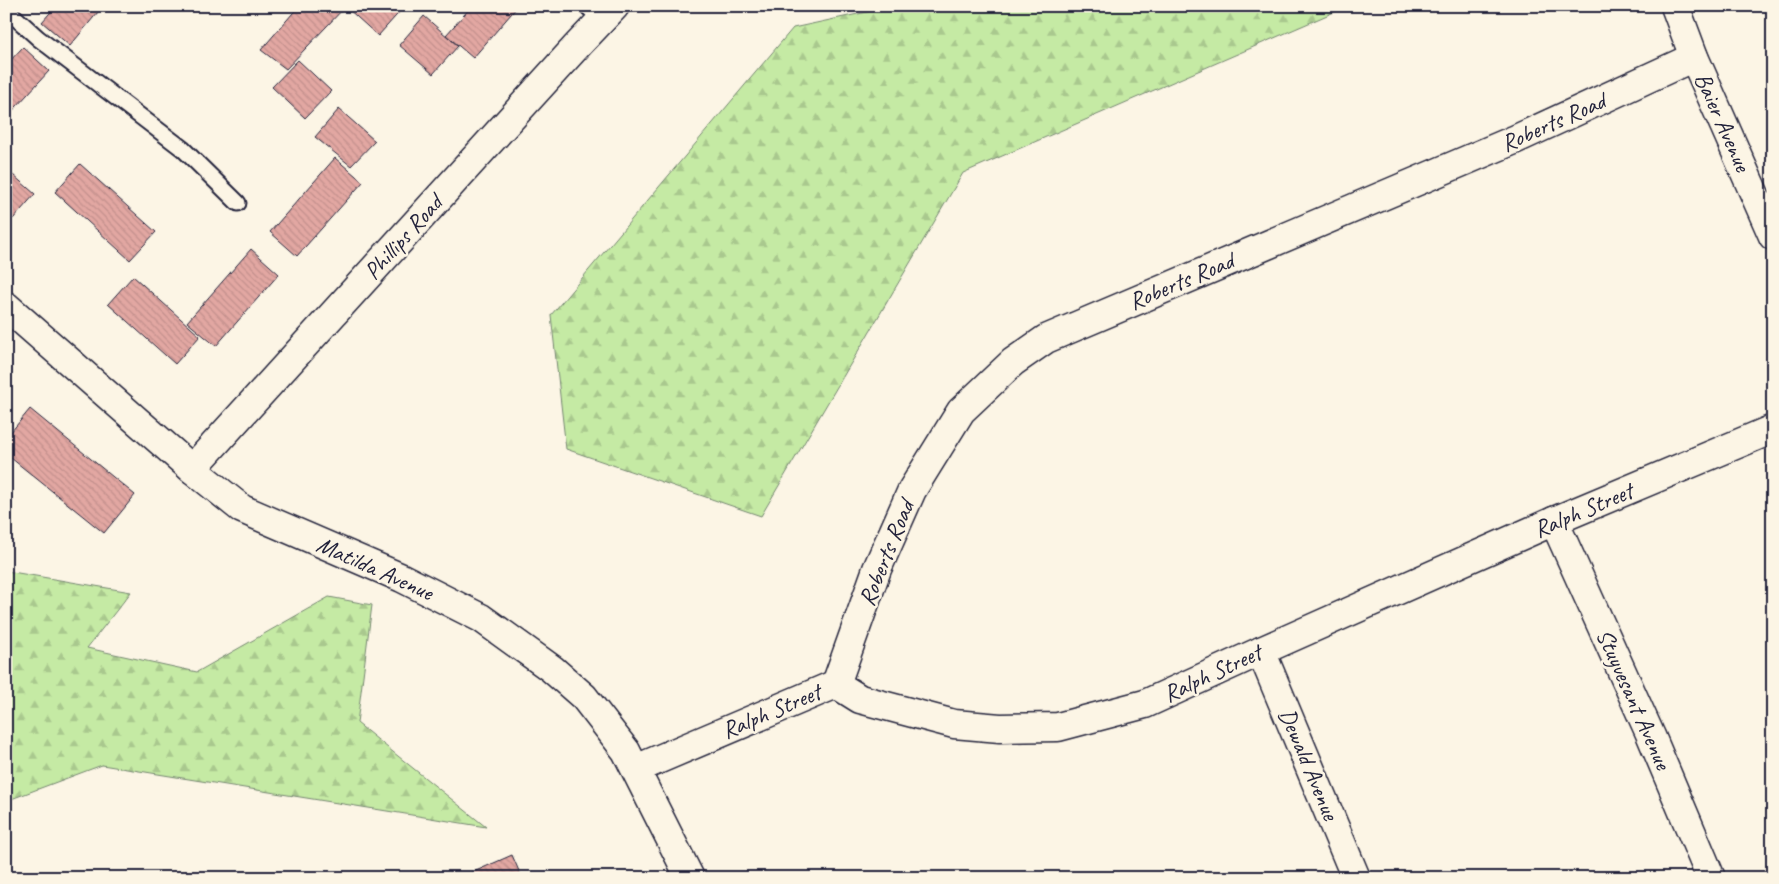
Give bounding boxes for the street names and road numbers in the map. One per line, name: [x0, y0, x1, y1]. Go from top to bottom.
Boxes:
street label: Baier Avenue: [1688, 68, 1759, 178]
street label: Roberts Road: [1496, 84, 1613, 158]
street label: Phillips Road: [357, 186, 451, 286]
street label: Roberts Road: [1124, 244, 1241, 316]
street label: Ralph Street: [1529, 475, 1640, 544]
street label: Roberts Road: [851, 493, 922, 610]
street label: Matilda Avenue: [312, 529, 440, 608]
street label: Stuyvesant Avenue: [1590, 624, 1679, 776]
street label: Ralph Street: [1158, 636, 1269, 709]
street label: Ralph Street: [717, 676, 828, 745]
street label: Dewald Avenue: [1272, 704, 1347, 826]

